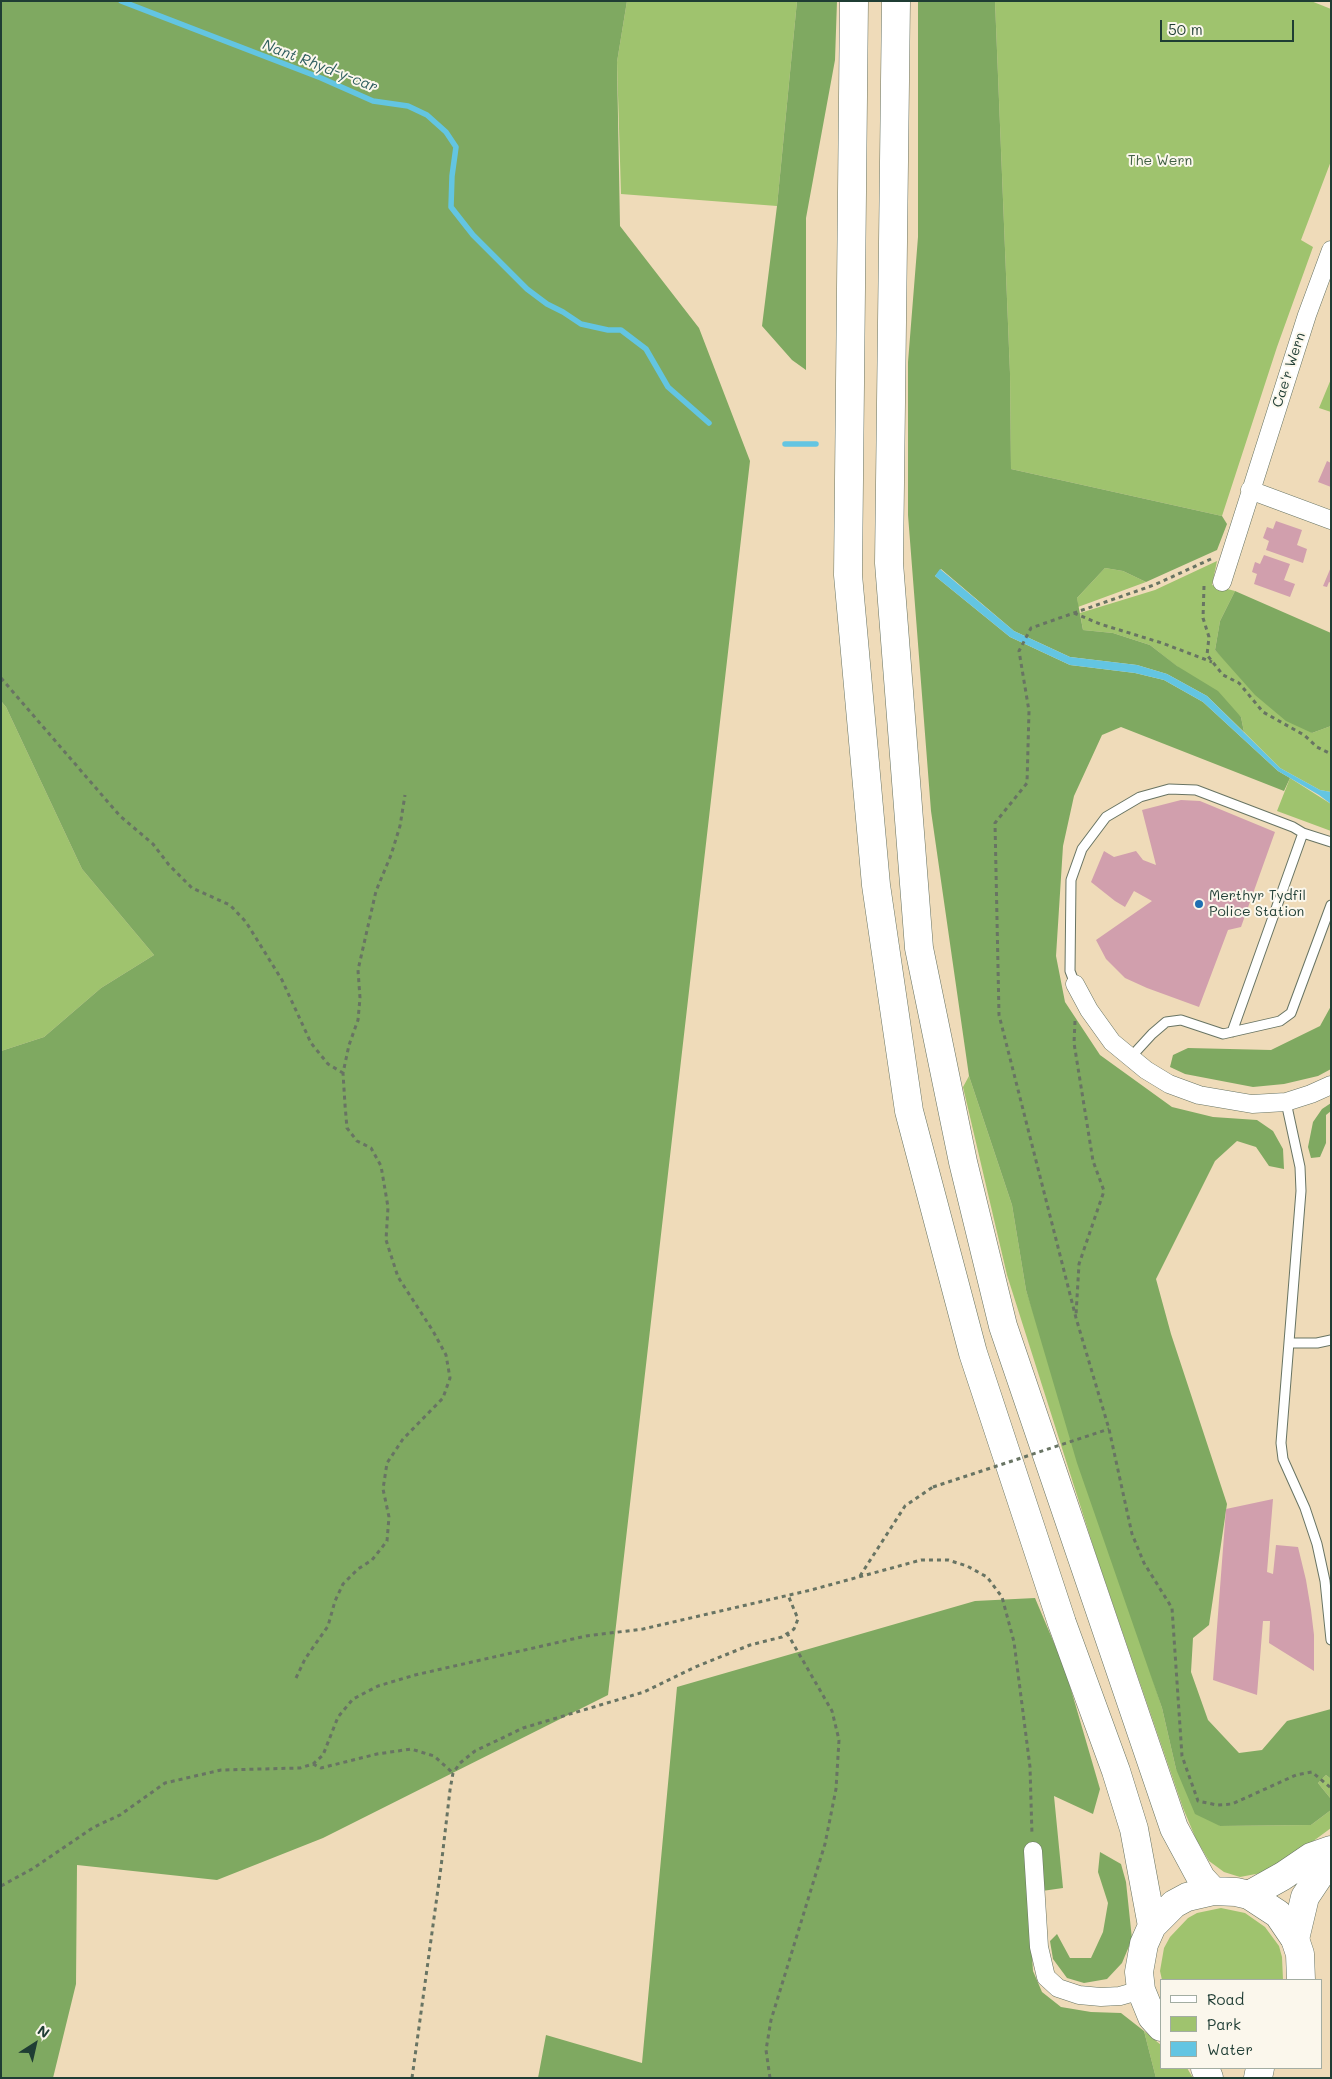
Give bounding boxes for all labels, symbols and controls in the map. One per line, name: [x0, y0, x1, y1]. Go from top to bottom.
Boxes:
scale bar: [1162, 10, 1296, 42]
text: 50 m: [1168, 19, 1203, 39]
water label: Nant Rhyd-y-car: [260, 36, 380, 96]
park label: The Wern: [1128, 153, 1192, 169]
street label: Cae'r Wern: [1269, 330, 1309, 410]
place label: Merthyr Tydfil Police Station: [1209, 888, 1306, 920]
marker: Merthyr Tydfil Police Station: [1193, 898, 1205, 910]
legend: [1160, 1979, 1322, 2069]
text: Road: [1207, 1989, 1244, 2009]
text: Park: [1207, 2014, 1241, 2034]
north arrow: [10, 2019, 60, 2069]
text: N: [34, 2020, 54, 2042]
text: Water: [1207, 2039, 1253, 2059]

